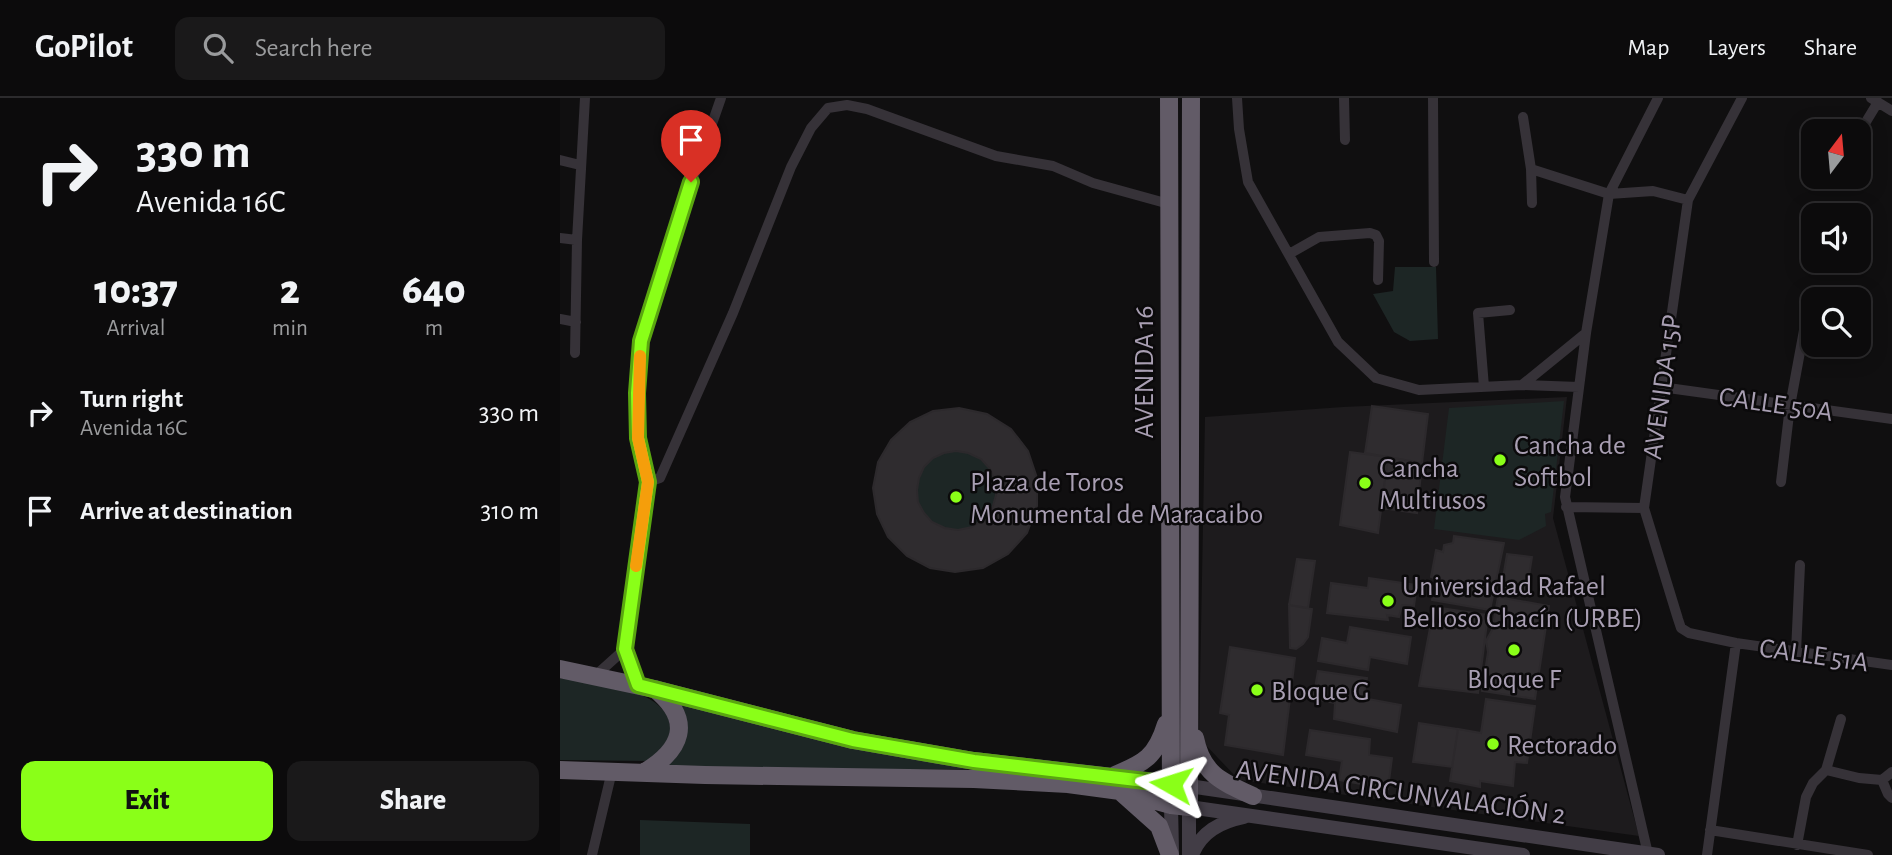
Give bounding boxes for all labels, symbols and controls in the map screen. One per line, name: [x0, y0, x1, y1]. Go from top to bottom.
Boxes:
search box: [175, 17, 665, 80]
icon: search: [199, 29, 237, 67]
text: GoPilot: [35, 31, 133, 64]
text: Search here: [255, 35, 372, 61]
text: Map: [1627, 36, 1669, 60]
text: Layers: [1707, 36, 1766, 60]
text: Share: [1804, 36, 1857, 60]
pin: [661, 110, 721, 182]
north arrow: [1801, 119, 1871, 189]
map controls: [1801, 119, 1871, 357]
icon: arrive: [672, 121, 710, 159]
icon: right: [21, 126, 112, 217]
text: 330 m: [136, 128, 251, 177]
text: Avenida 16C: [136, 186, 285, 218]
button: sound: [1801, 203, 1871, 273]
text: 10:37: [94, 269, 178, 311]
text: 2: [280, 269, 300, 311]
text: 640: [402, 269, 466, 311]
button: search: [1801, 287, 1871, 357]
street label: AVENIDA 16: [1131, 306, 1159, 438]
street label: AVENIDA 15P: [1639, 313, 1687, 461]
text: Arrival: [106, 317, 166, 340]
text: min: [272, 317, 308, 340]
text: m: [425, 317, 443, 340]
street label: CALLE 50A: [1717, 383, 1835, 427]
text: Turn right: [80, 386, 183, 412]
icon: right: [21, 394, 59, 432]
text: 330 m: [479, 400, 539, 426]
text: Avenida 16C: [80, 417, 187, 440]
place label: Cancha de Softbol: [1514, 432, 1626, 492]
marker: Cancha de Softbol: [1492, 452, 1508, 468]
place label: Cancha Multiusos: [1379, 455, 1486, 515]
place label: Plaza de Toros Monumental de Maracaibo: [970, 469, 1263, 529]
marker: Cancha Multiusos: [1357, 475, 1373, 491]
marker: Plaza de Toros Monumental de Maracaibo: [948, 489, 964, 505]
icon: arrive: [21, 492, 59, 530]
text: Arrive at destination: [80, 498, 293, 524]
text: 310 m: [481, 498, 539, 524]
place label: Universidad Rafael Belloso Chacín (URBE): [1402, 573, 1643, 633]
marker: Universidad Rafael Belloso Chacín (URBE): [1380, 593, 1396, 609]
street label: CALLE 51A: [1757, 634, 1870, 677]
marker: Bloque F: [1506, 642, 1522, 658]
place label: Bloque F: [1467, 666, 1562, 694]
place label: Bloque G: [1271, 678, 1370, 706]
marker: Bloque G: [1249, 682, 1265, 698]
place label: Rectorado: [1507, 732, 1617, 760]
marker: Rectorado: [1485, 736, 1501, 752]
position arrow: [1134, 747, 1208, 821]
street label: AVENIDA CIRCUNVALACIÓN 2: [1234, 753, 1568, 830]
button: Exit: [21, 761, 273, 841]
button: Share: [287, 761, 539, 841]

